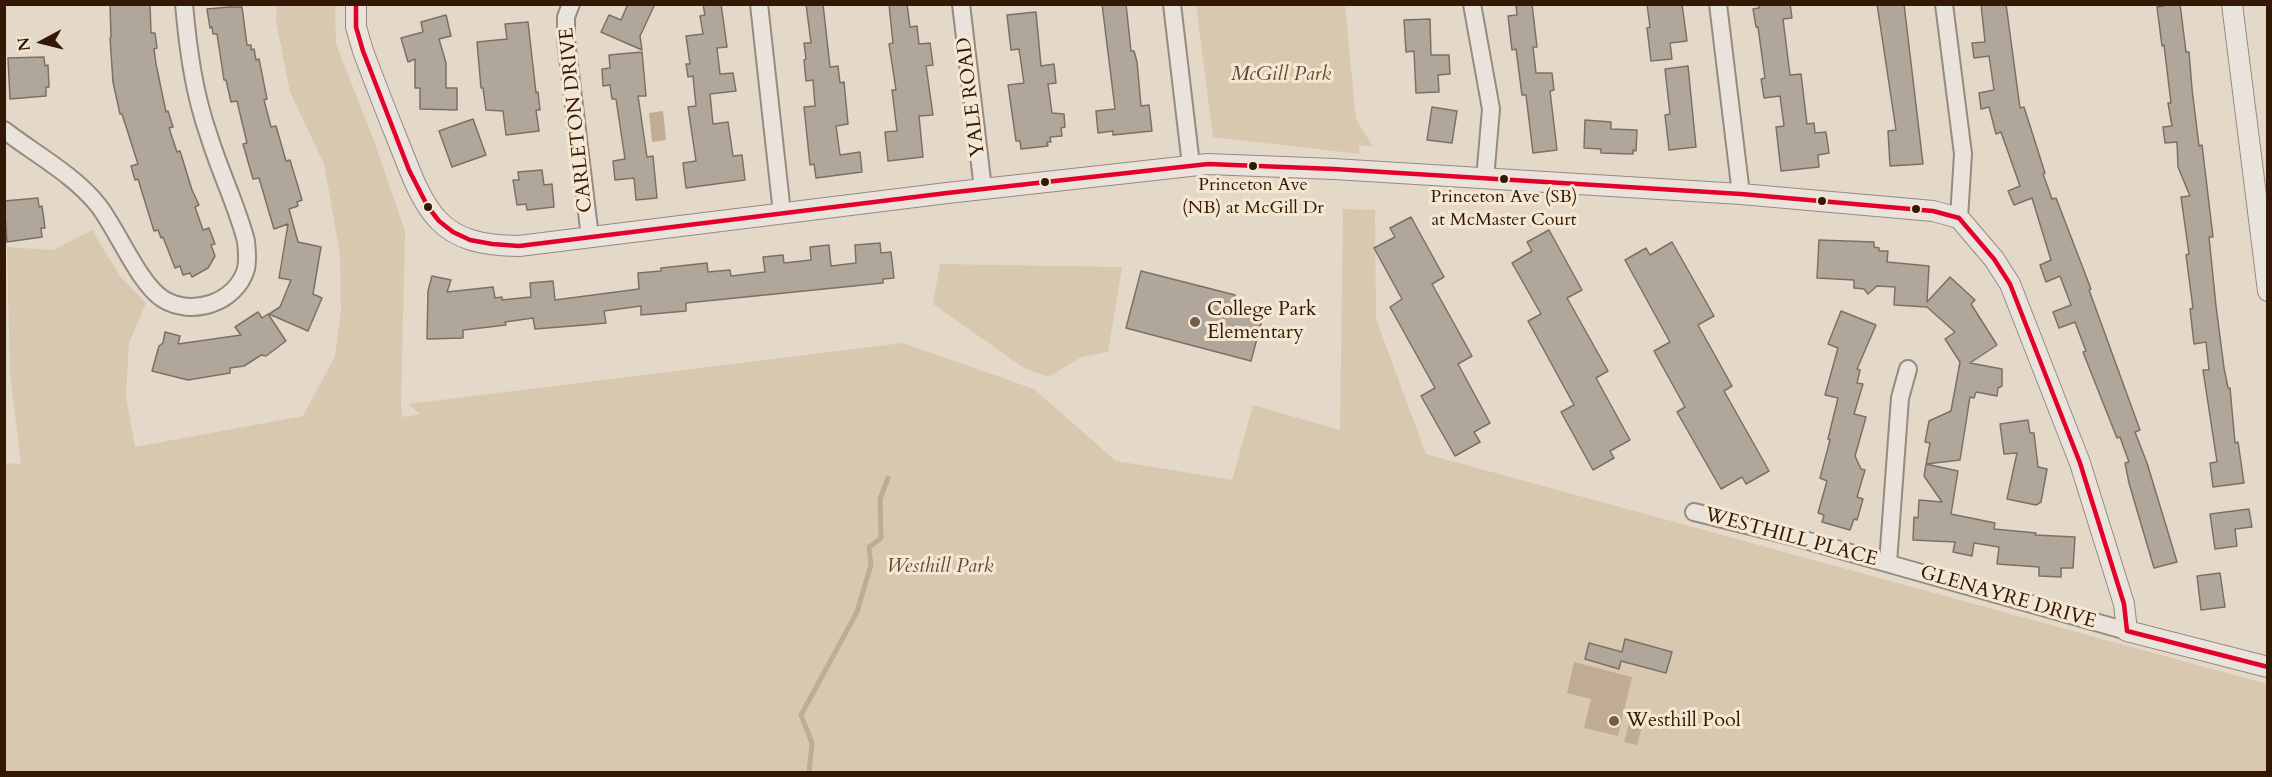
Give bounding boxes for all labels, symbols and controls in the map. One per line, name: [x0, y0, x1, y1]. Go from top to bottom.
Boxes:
north arrow: [12, 12, 72, 72]
street label: CARLETON DRIVE: [555, 26, 599, 214]
text: N: [12, 36, 36, 52]
street label: YALE ROAD: [953, 36, 991, 158]
park label: McGill Park: [1231, 63, 1331, 87]
marker: Princeton Ave (NB) at McGill Dr: [1247, 160, 1259, 172]
marker: Princeton Ave (SB) at McMaster Court: [1498, 173, 1510, 185]
place label: Princeton Ave (NB) at McGill Dr: [1182, 175, 1324, 218]
unlabelled marker: [1039, 176, 1051, 188]
place label: Princeton Ave (SB) at McMaster Court: [1431, 187, 1577, 230]
unlabelled marker: [1816, 195, 1828, 207]
unlabelled marker: [422, 201, 434, 213]
unlabelled marker: [1910, 203, 1922, 215]
place label: College Park Elementary: [1207, 298, 1316, 345]
marker: College Park Elementary: [1188, 315, 1202, 329]
street label: WESTHILL PLACE: [1702, 503, 1880, 573]
park label: Westhill Park: [887, 555, 993, 579]
street label: GLENAYRE DRIVE: [1917, 561, 2099, 635]
place label: Westhill Pool: [1626, 709, 1741, 733]
marker: Westhill Pool: [1607, 714, 1621, 728]

